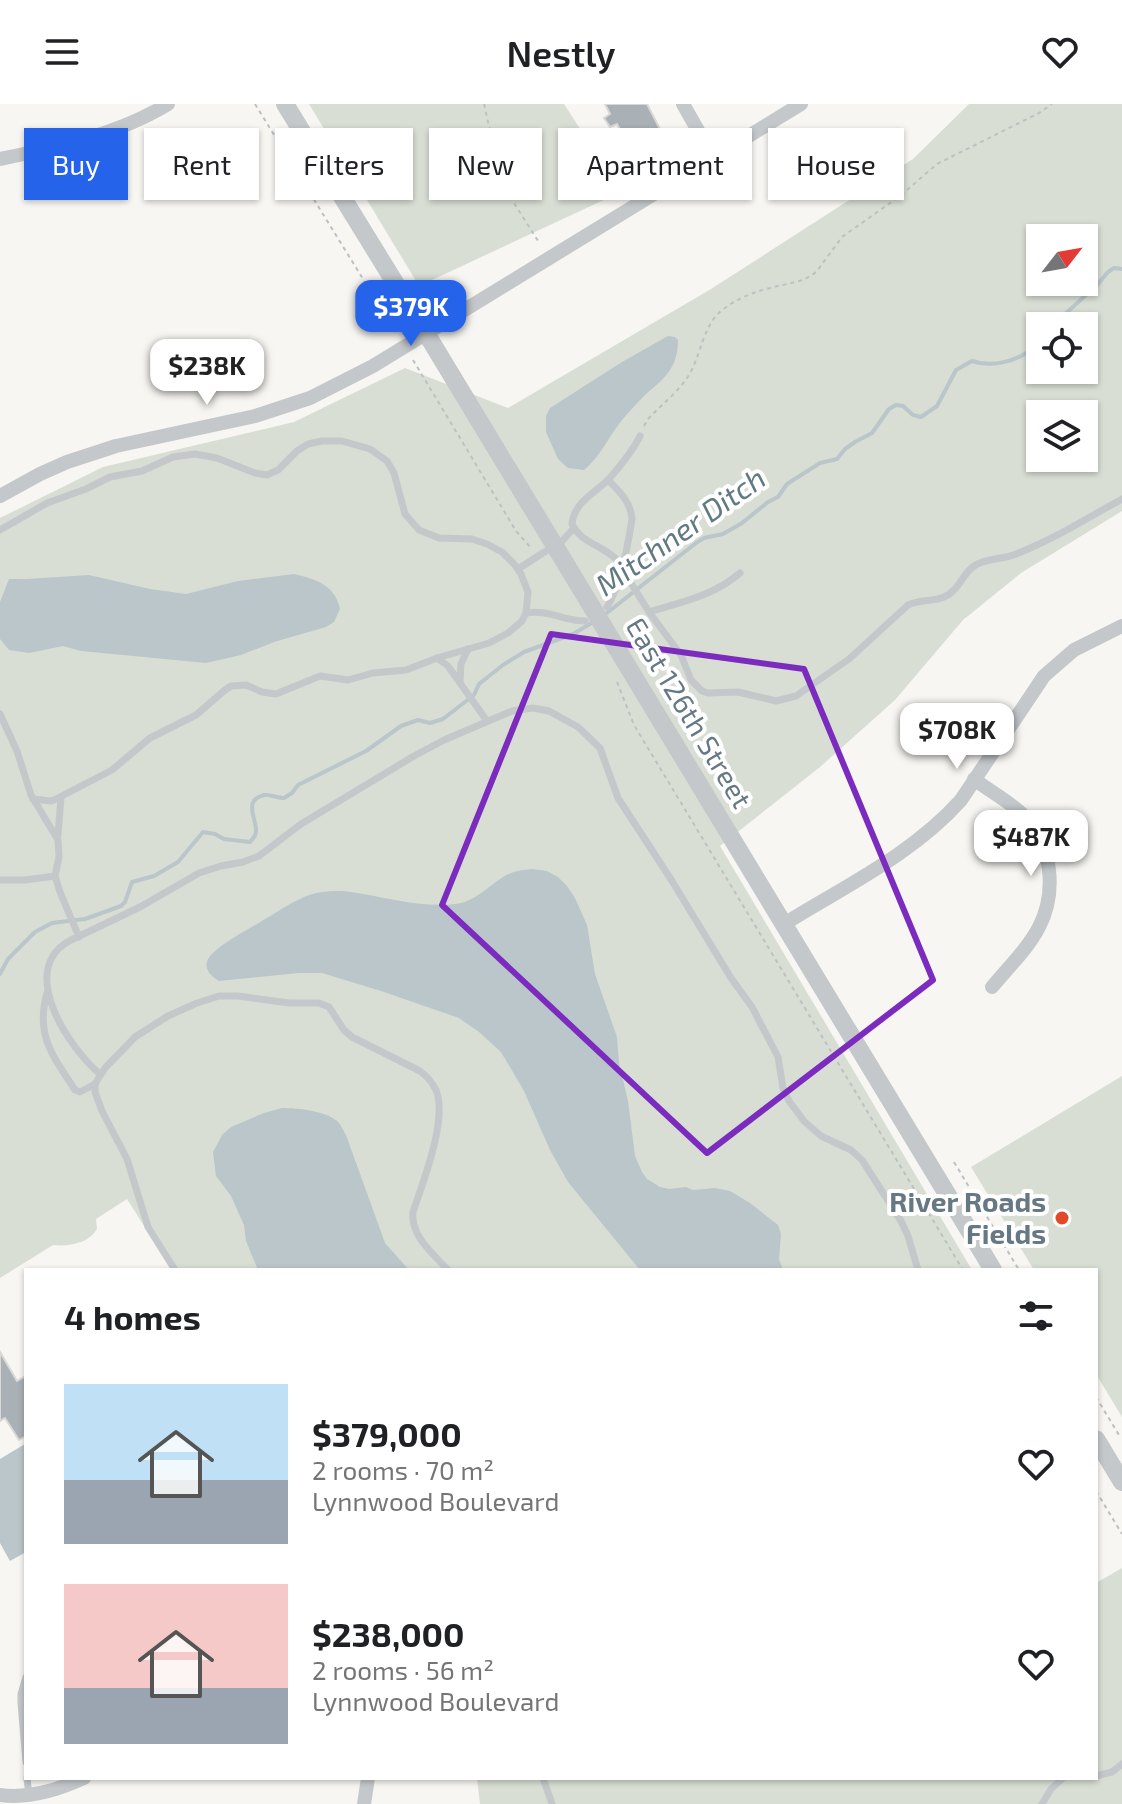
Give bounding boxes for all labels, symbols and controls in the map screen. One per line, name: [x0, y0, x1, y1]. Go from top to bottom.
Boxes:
icon: menu: [40, 30, 84, 74]
icon: heart: [1038, 30, 1082, 74]
text: Nestly: [507, 31, 615, 74]
chip: Buy: [24, 128, 128, 200]
chip: Rent: [144, 128, 259, 200]
chip: Filters: [275, 128, 413, 200]
chip: New: [429, 128, 542, 200]
chip: Apartment: [558, 128, 752, 200]
chip: House: [768, 128, 904, 200]
north arrow: [1026, 224, 1098, 296]
map controls: [1026, 224, 1098, 472]
pin: $379K: [355, 280, 467, 348]
text: $379K: [373, 290, 449, 321]
button: locate: [1026, 312, 1098, 384]
pin: $238K: [151, 339, 263, 407]
text: $238K: [168, 349, 246, 380]
button: layers: [1026, 400, 1098, 472]
water label: Mitchner Ditch: [588, 459, 772, 602]
street label: East 126th Street: [620, 611, 760, 814]
pin: $708K: [901, 703, 1013, 771]
text: $708K: [918, 713, 996, 744]
pin: $487K: [975, 810, 1087, 878]
text: $487K: [992, 820, 1070, 851]
place label: River Roads Fields: [889, 1184, 1046, 1250]
marker: River Roads Fields: [1053, 1209, 1071, 1227]
icon: filters: [1014, 1294, 1058, 1338]
text: 4 homes: [64, 1296, 201, 1337]
text: $379,000: [312, 1413, 462, 1454]
icon: home: [128, 1416, 224, 1512]
icon: heart: [1014, 1442, 1058, 1486]
text: 2 rooms · 70 m²: [312, 1454, 494, 1485]
text: Lynnwood Boulevard: [312, 1485, 559, 1516]
text: $238,000: [312, 1613, 465, 1654]
icon: home: [128, 1616, 224, 1712]
icon: heart: [1014, 1642, 1058, 1686]
text: 2 rooms · 56 m²: [312, 1654, 494, 1685]
text: Lynnwood Boulevard: [312, 1685, 559, 1716]

